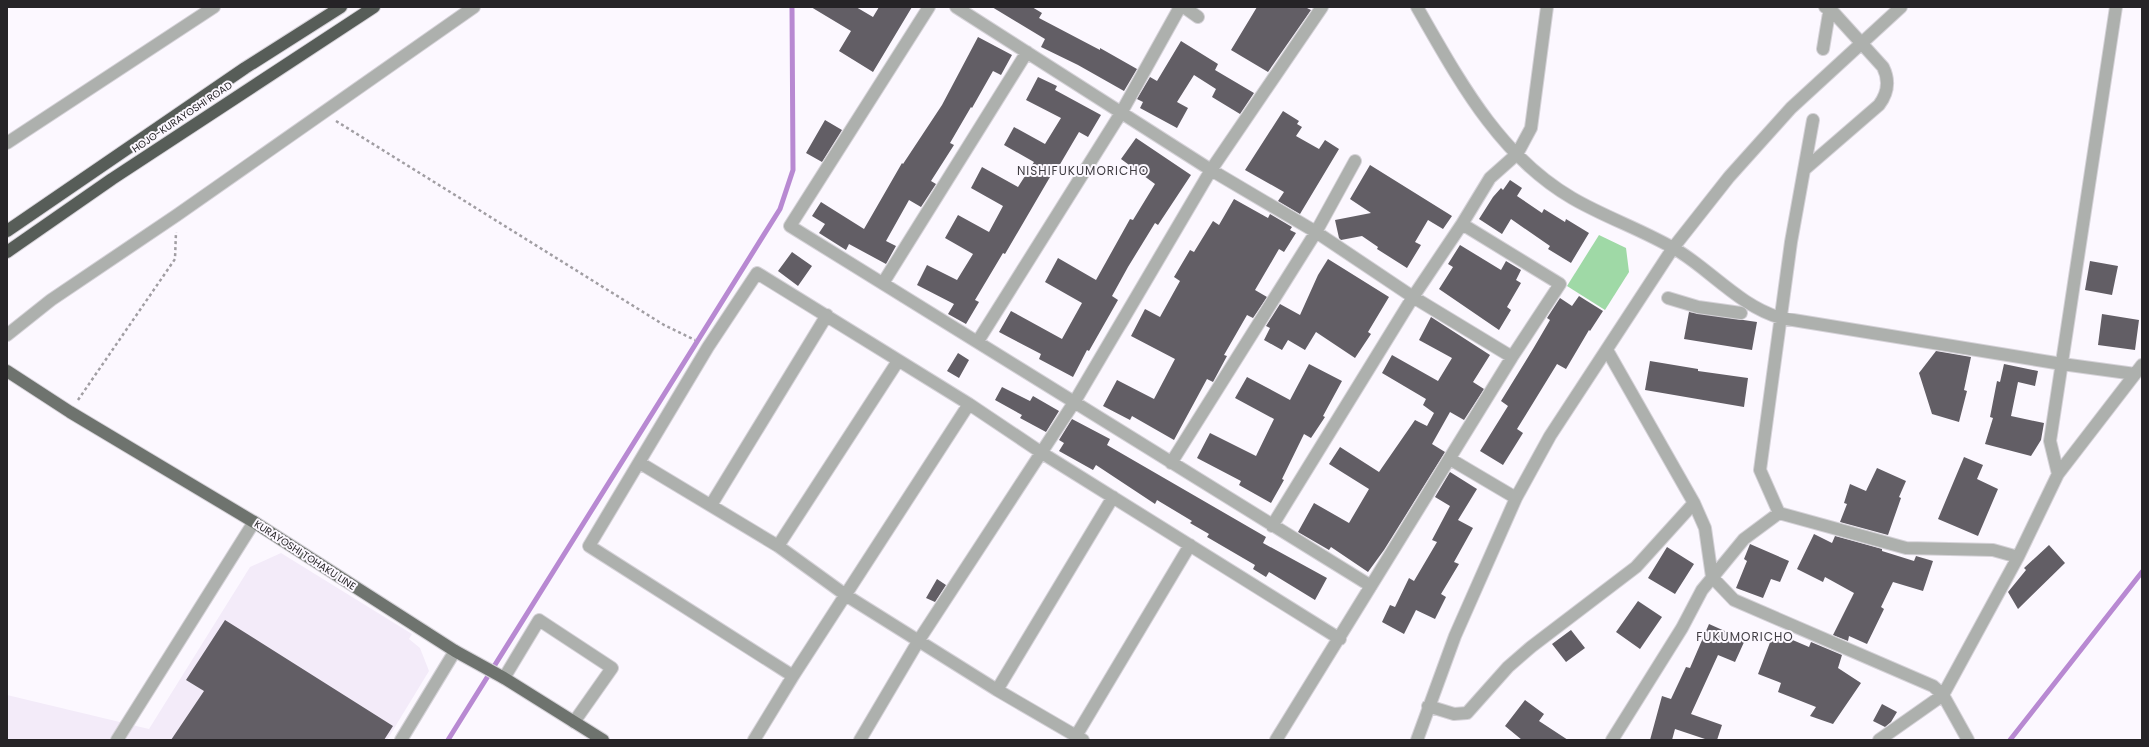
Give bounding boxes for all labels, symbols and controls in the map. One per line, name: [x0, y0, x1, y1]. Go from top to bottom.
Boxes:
street label: HOJO-KURAYOSHI ROAD: [129, 78, 235, 156]
district label: NISHIFUKUMORICHO: [1017, 162, 1149, 179]
street label: KURAYOSHI TOHAKU LINE: [251, 516, 359, 594]
district label: FUKUMORICHO: [1696, 628, 1794, 645]

